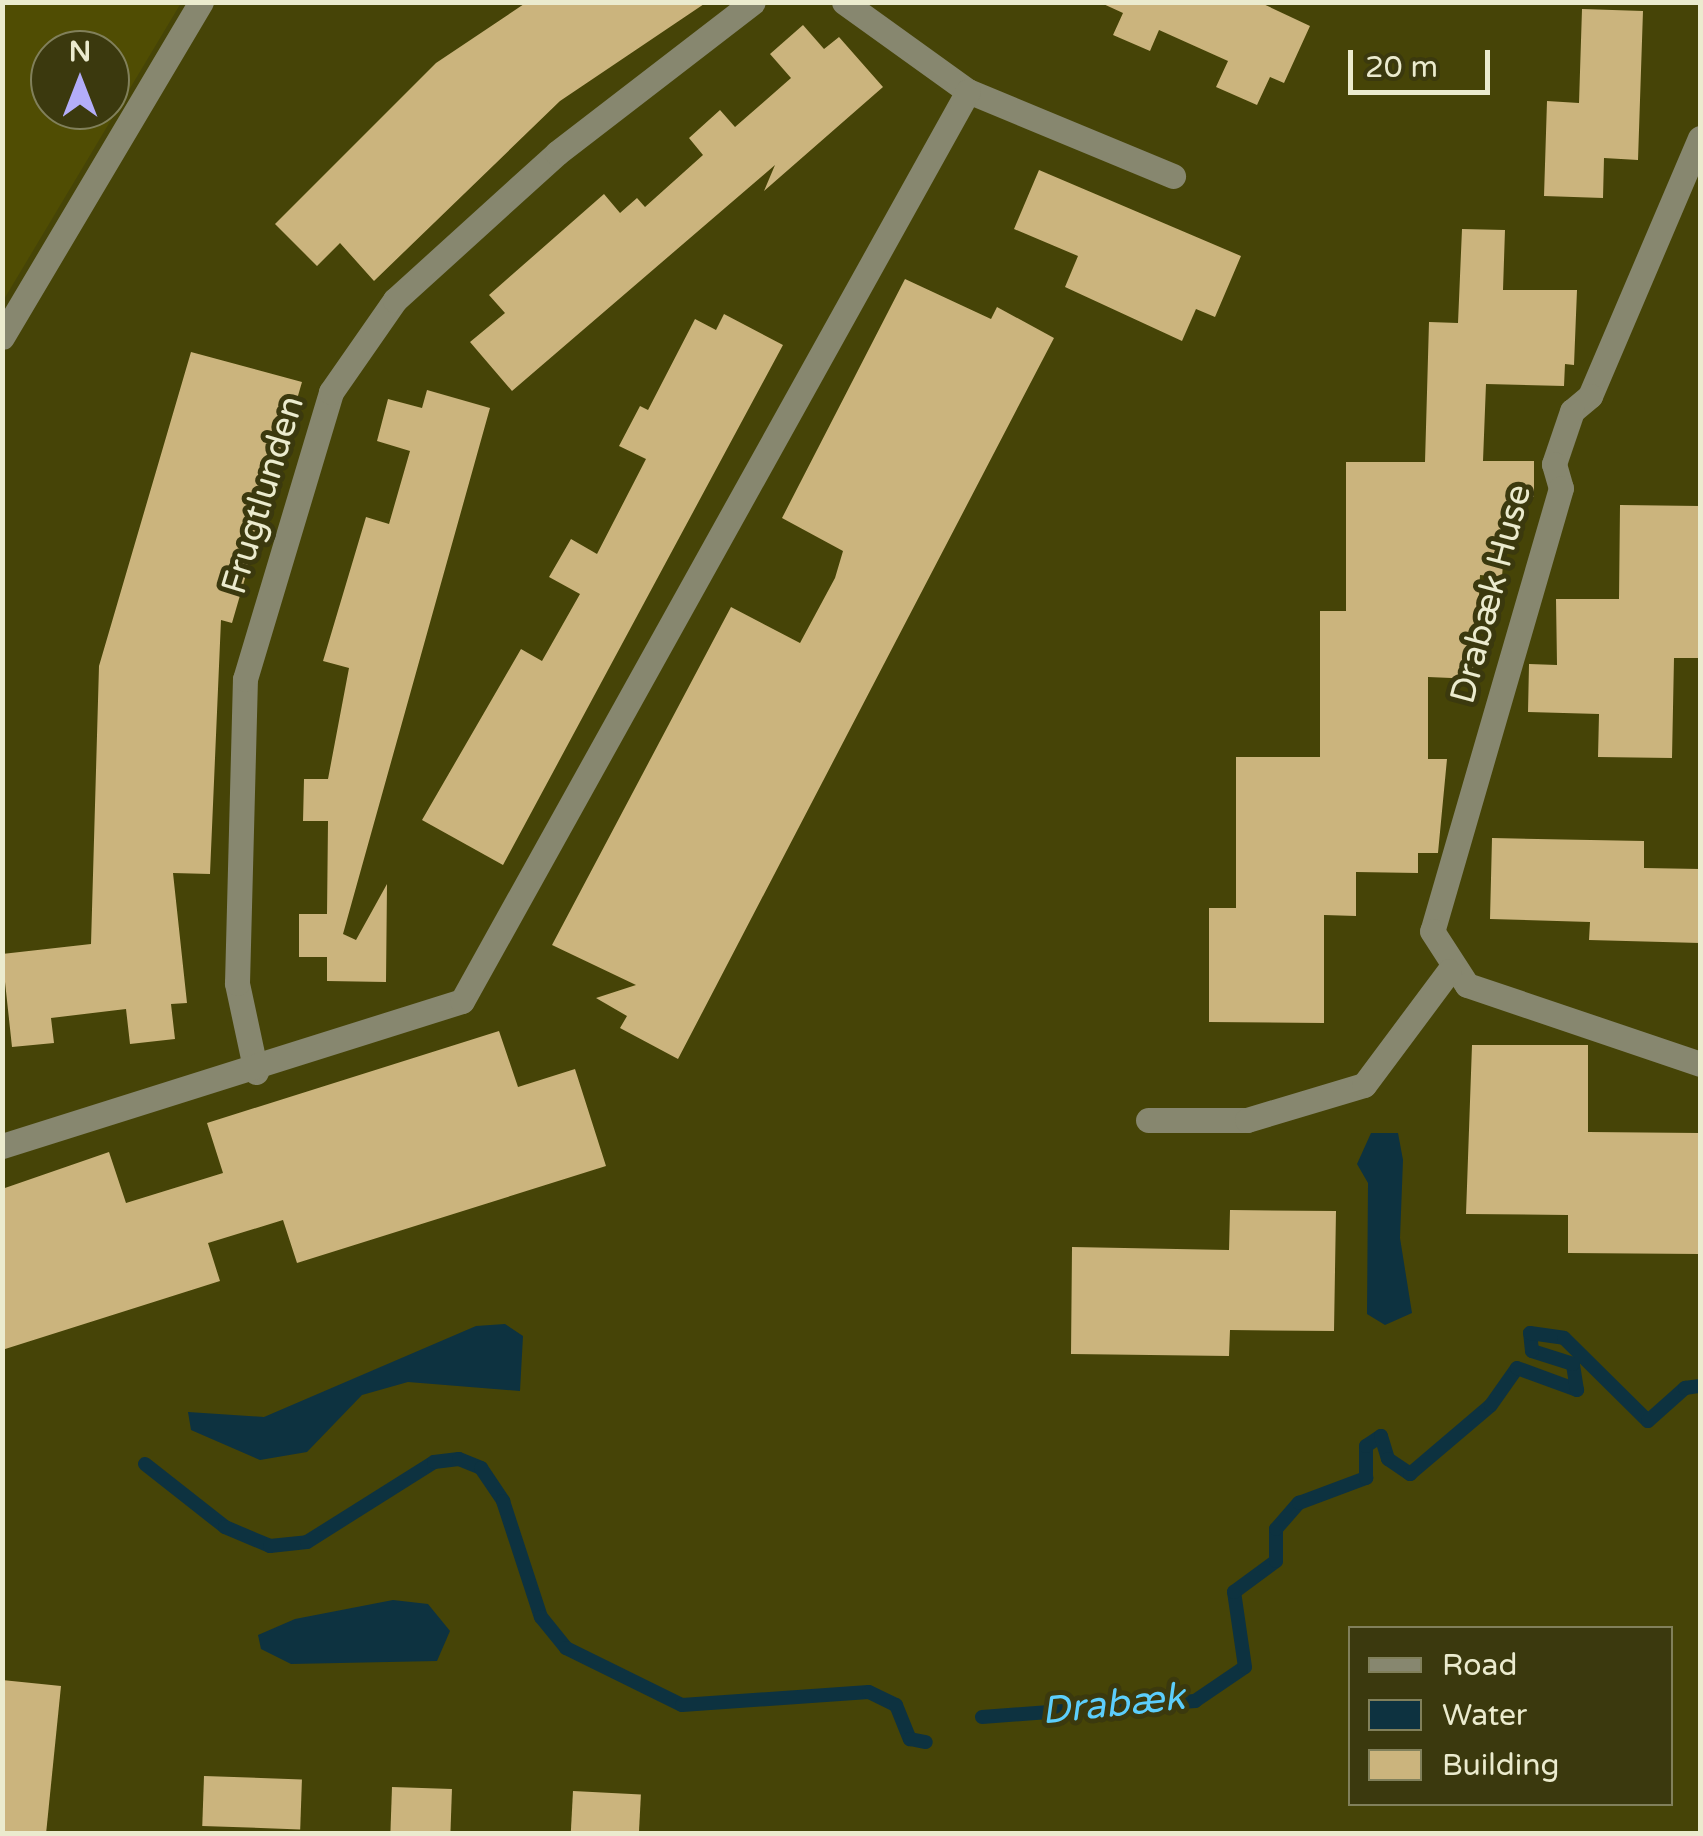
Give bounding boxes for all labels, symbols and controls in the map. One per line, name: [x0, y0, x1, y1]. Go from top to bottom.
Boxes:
north arrow: [30, 30, 130, 130]
scale bar: [1353, 30, 1496, 92]
text: N: [69, 35, 91, 69]
text: 20 m: [1365, 49, 1438, 86]
street label: Frugtlunden: [213, 391, 313, 599]
street label: Drabæk Huse: [1442, 480, 1540, 708]
legend: [1348, 1626, 1673, 1806]
text: Road: [1442, 1647, 1517, 1684]
water label: Drabæk: [1039, 1675, 1187, 1735]
text: Water: [1442, 1697, 1527, 1734]
text: Building: [1442, 1747, 1559, 1784]

